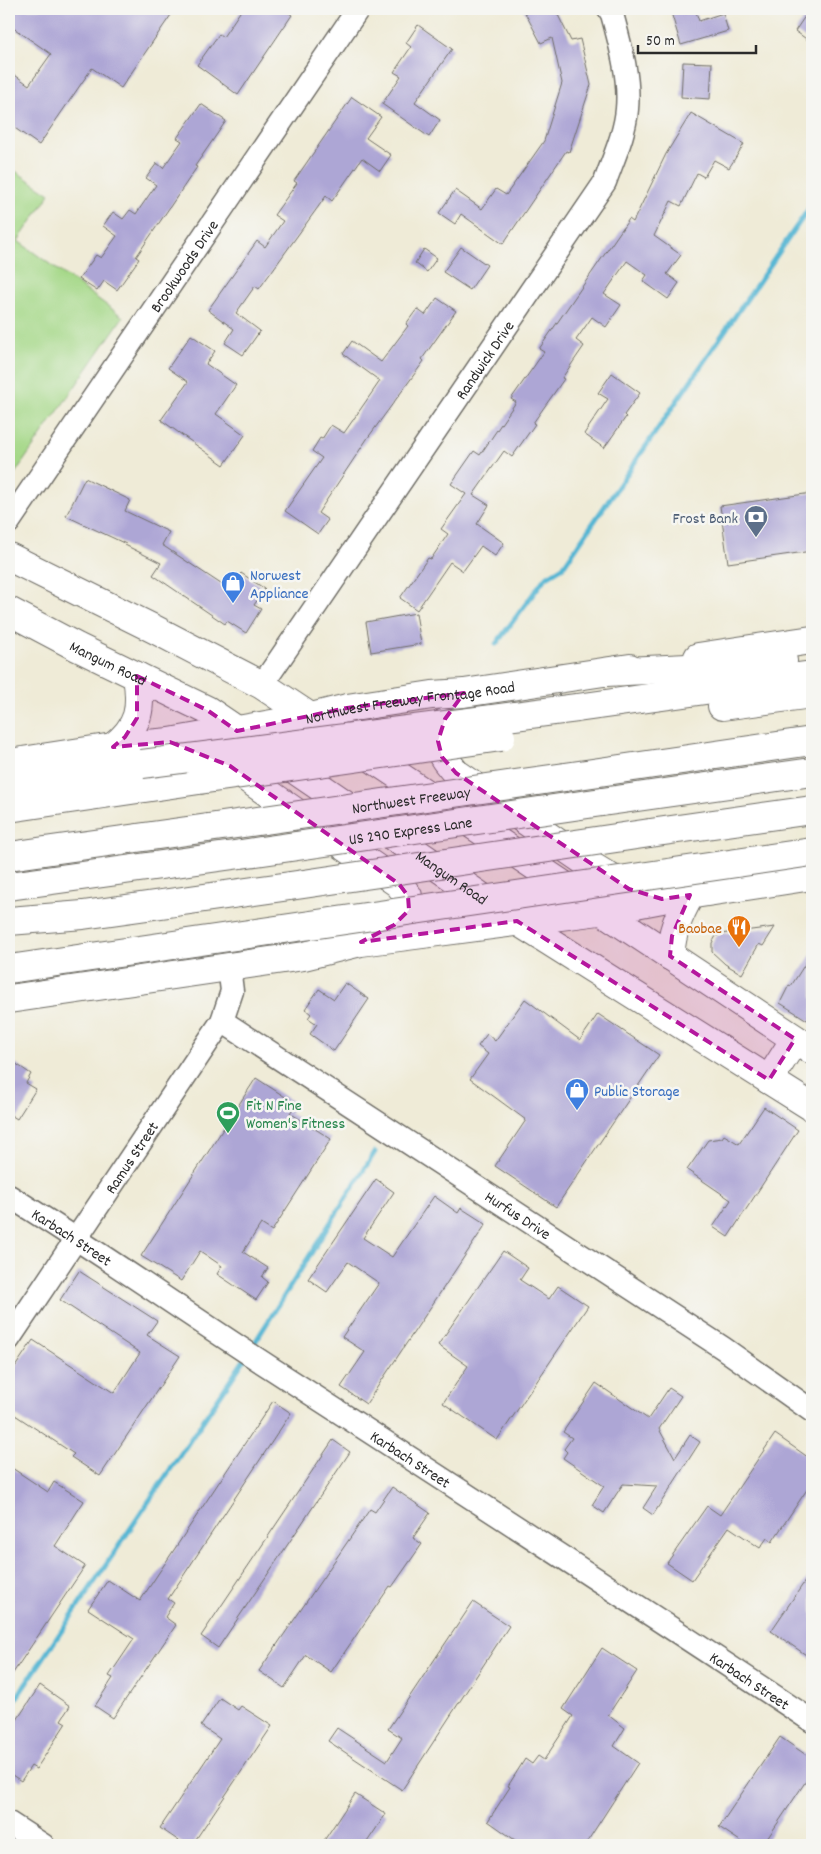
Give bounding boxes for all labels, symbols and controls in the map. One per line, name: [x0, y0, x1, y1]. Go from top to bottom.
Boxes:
scale bar: [638, 22, 756, 54]
text: 50 m: [646, 31, 675, 53]
street label: Brookwoods Drive: [146, 216, 225, 318]
street label: Randwick Drive: [451, 317, 521, 405]
bank icon: Frost Bank: [743, 504, 769, 538]
place label: Frost Bank: [672, 508, 738, 531]
place label: Norwest Appliance: [250, 565, 309, 606]
shop icon: Norwest Appliance: [220, 570, 246, 604]
street label: Mangum Road: [65, 636, 150, 693]
street label: Northwest Freeway Frontage Road: [304, 676, 517, 732]
street label: Northwest Freeway: [351, 782, 473, 821]
street label: US 290 Express Lane: [347, 812, 474, 852]
street label: Mangum Road: [410, 846, 492, 912]
restaurant icon: Baobae: [726, 914, 752, 948]
place label: Baobae: [678, 918, 722, 941]
shop icon: Public Storage: [564, 1077, 590, 1111]
place label: Public Storage: [594, 1081, 680, 1104]
place label: Fit N Fine Women's Fitness: [246, 1095, 345, 1136]
sports icon: Fit N Fine Women's Fitness: [215, 1100, 241, 1134]
street label: Ramus Street: [100, 1118, 166, 1199]
street label: Hurfus Drive: [479, 1186, 555, 1247]
street label: Karbach Street: [26, 1204, 116, 1273]
street label: Karbach Street: [365, 1426, 454, 1495]
street label: Karbach Street: [704, 1647, 793, 1717]

